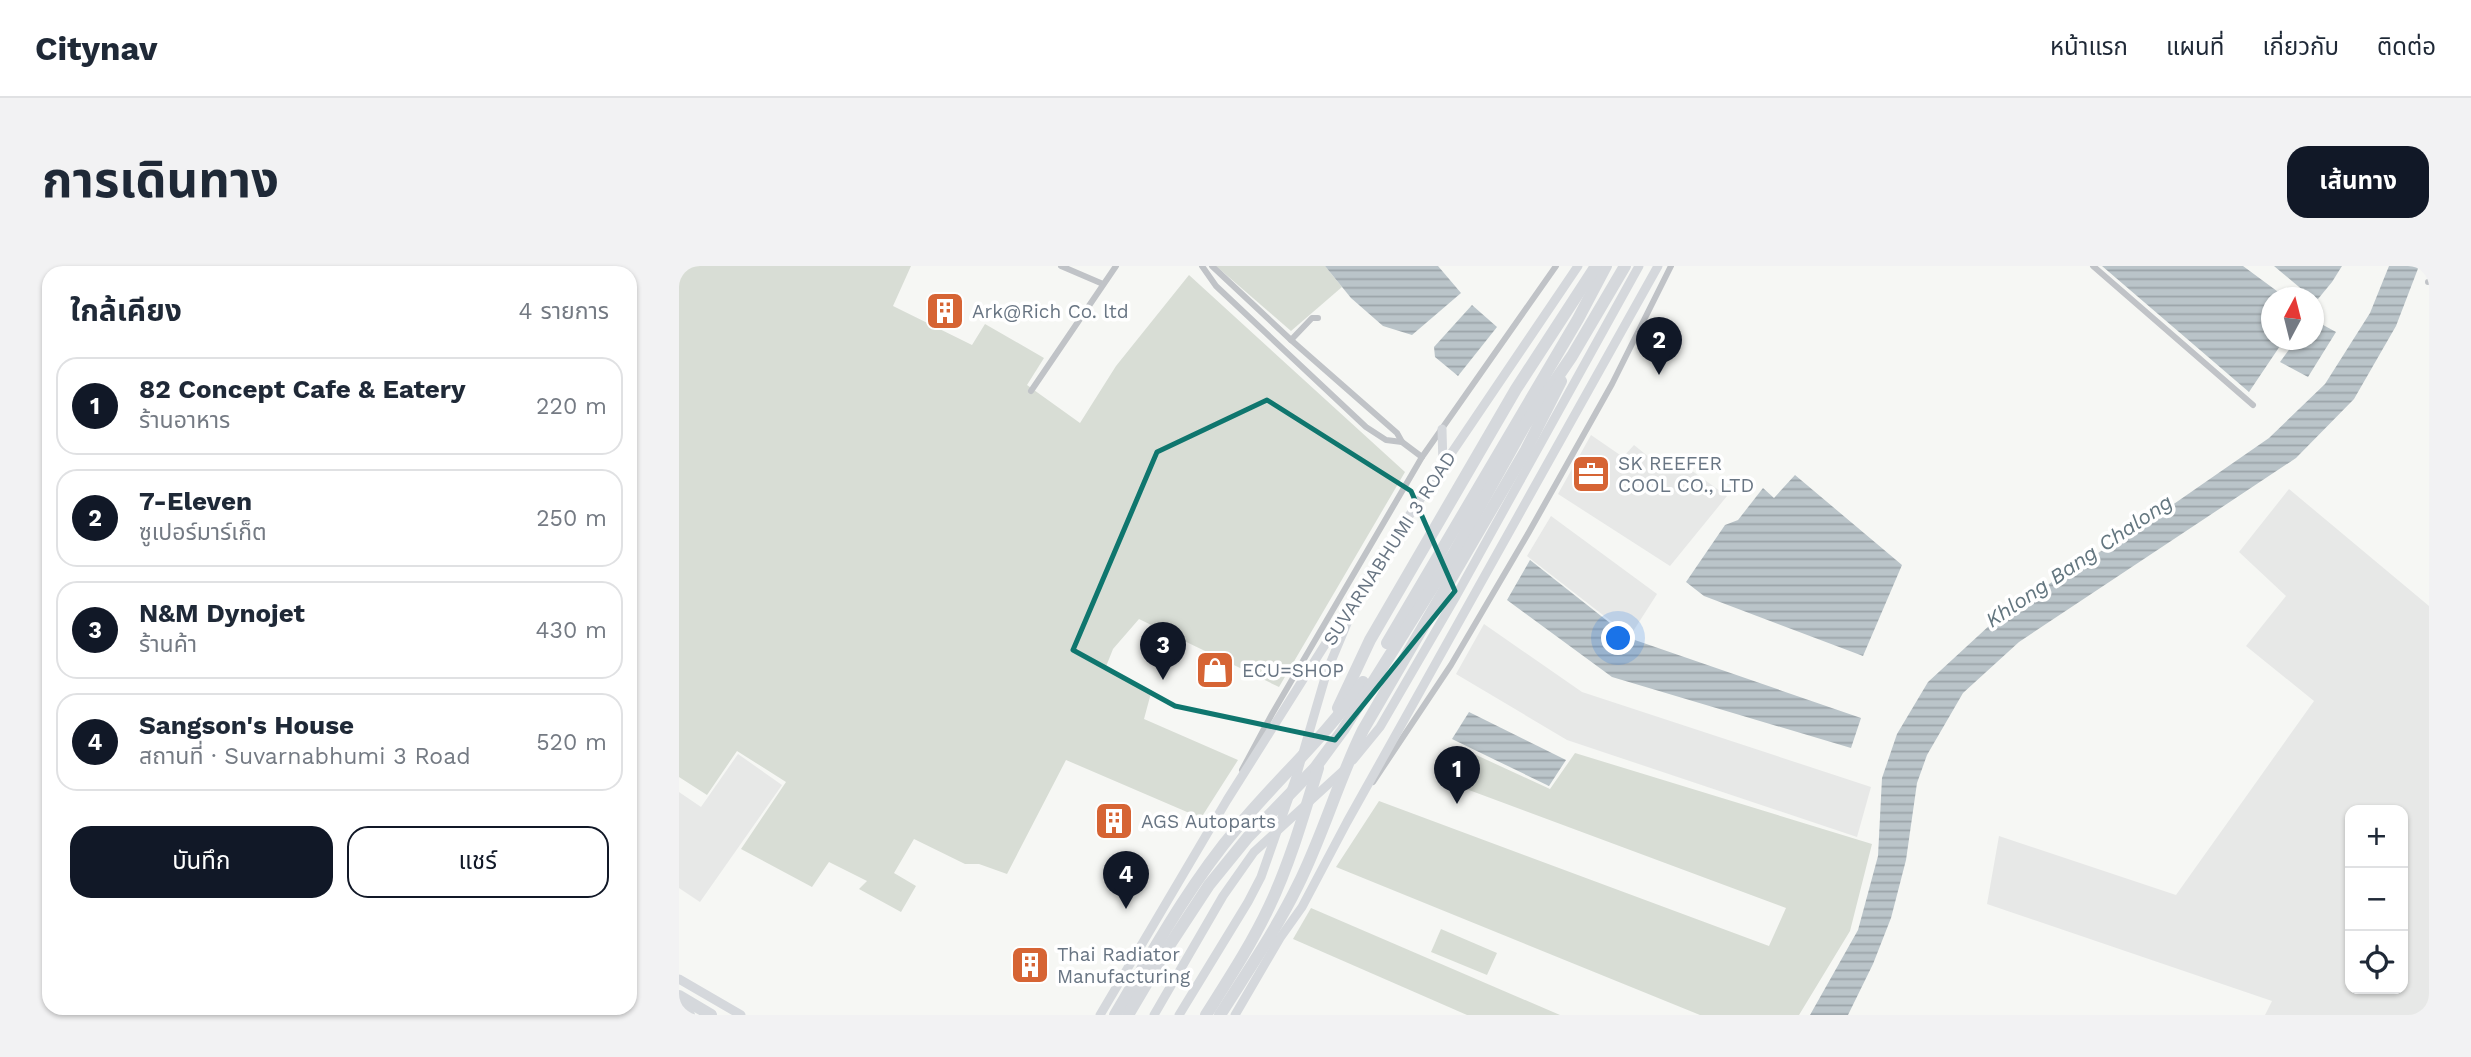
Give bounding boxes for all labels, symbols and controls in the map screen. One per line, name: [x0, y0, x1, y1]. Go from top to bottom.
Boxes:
text: Citynav: [35, 29, 157, 68]
text: หน้าแรก: [2050, 33, 2128, 61]
text: แผนที่: [2166, 33, 2224, 61]
text: เกี่ยวกับ: [2262, 33, 2339, 61]
text: ติดต่อ: [2377, 33, 2436, 61]
button: เส้นทาง: [2287, 146, 2429, 218]
text: การเดินทาง: [42, 151, 279, 209]
north arrow: [2261, 287, 2324, 350]
building icon: Ark@Rich Co. ltd: [924, 290, 966, 332]
text: ใกล้เคียง: [70, 293, 182, 328]
text: 4 รายการ: [519, 298, 609, 325]
place label: Ark@Rich Co. ltd: [972, 300, 1129, 323]
pin: 2: [1636, 317, 1682, 375]
text: 82 Concept Cafe & Eatery: [139, 374, 466, 404]
text: 1: [90, 393, 100, 420]
text: 220 m: [536, 393, 607, 420]
text: ร้านอาหาร: [139, 407, 230, 434]
street label: SUVARNABHUMI 3 ROAD: [1318, 447, 1461, 650]
place label: SK REEFER COOL CO., LTD: [1618, 452, 1754, 497]
office icon: SK REEFER COOL CO., LTD: [1570, 453, 1612, 495]
text: 7-Eleven: [139, 486, 252, 516]
water label: Khlong Bang Chalong: [1981, 489, 2177, 632]
text: 2: [88, 505, 102, 532]
text: 250 m: [536, 505, 607, 532]
text: ซูเปอร์มาร์เก็ต: [139, 519, 267, 546]
text: N&M Dynojet: [139, 598, 305, 628]
text: 3: [88, 617, 102, 644]
text: 430 m: [535, 617, 607, 644]
your location: [1601, 621, 1635, 655]
pin: 3: [1140, 622, 1186, 680]
text: ร้านค้า: [139, 631, 197, 658]
shop icon: ECU=SHOP: [1194, 649, 1236, 691]
place label: ECU=SHOP: [1242, 659, 1344, 682]
text: Sangson's House: [139, 710, 354, 740]
text: 4: [88, 729, 102, 756]
text: 520 m: [536, 729, 607, 756]
text: สถานที่ · Suvarnabhumi 3 Road: [139, 743, 471, 770]
pin: 1: [1434, 746, 1480, 804]
building icon: AGS Autoparts: [1093, 800, 1135, 842]
map controls: [2345, 805, 2408, 994]
button: +: [2345, 805, 2408, 868]
place label: AGS Autoparts: [1141, 810, 1276, 833]
button: บันทึก: [70, 826, 333, 898]
button: แชร์: [347, 826, 609, 898]
pin: 4: [1103, 851, 1149, 909]
button: −: [2345, 868, 2408, 931]
button: locate: [2345, 931, 2408, 994]
place label: Thai Radiator Manufacturing: [1057, 943, 1191, 988]
building icon: Thai Radiator Manufacturing: [1009, 944, 1051, 986]

